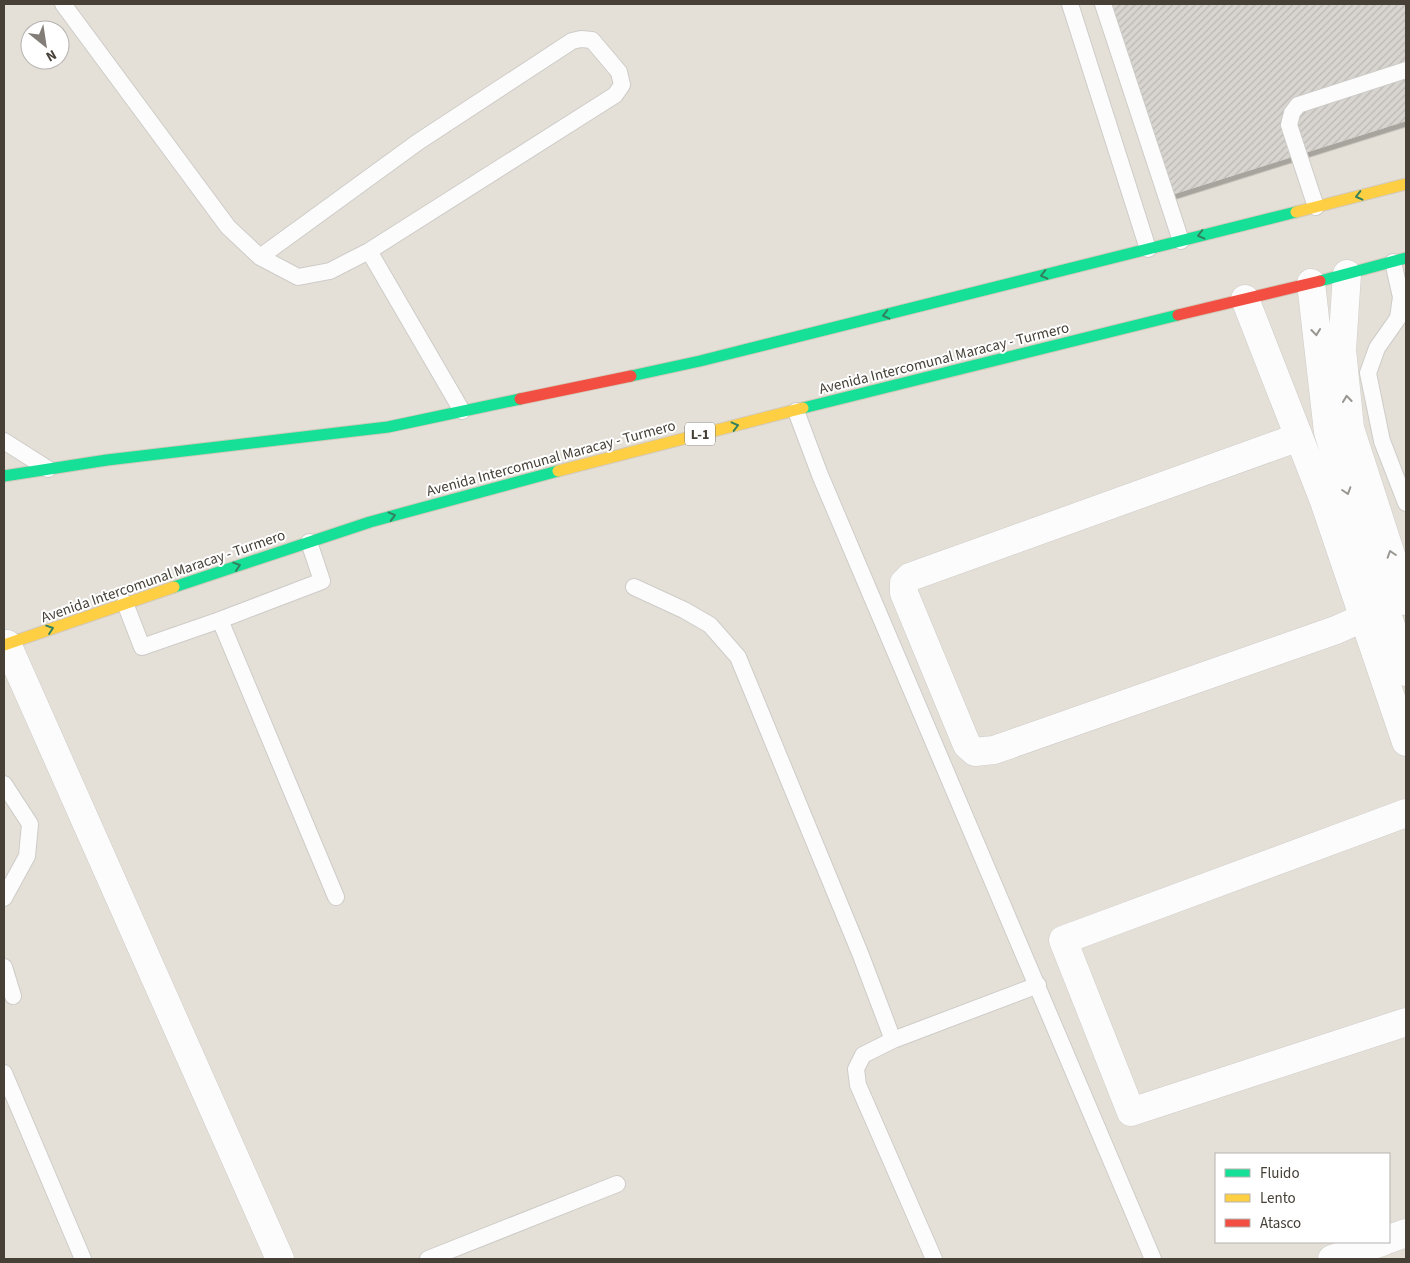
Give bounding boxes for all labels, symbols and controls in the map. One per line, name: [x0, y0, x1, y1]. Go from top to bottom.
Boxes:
north arrow: [20, 20, 70, 70]
text: N: [42, 44, 60, 66]
one-way arrow: [1355, 190, 1364, 200]
one-way arrow: [1198, 230, 1206, 240]
one-way arrow: [1039, 269, 1048, 280]
one-way arrow: [882, 309, 891, 320]
street label: Avenida Intercomunal Maracay - Turmero: [817, 317, 1071, 400]
one-way arrow: [1310, 328, 1321, 336]
one-way arrow: [1342, 394, 1353, 402]
street label: Avenida Intercomunal Maracay - Turmero: [424, 415, 678, 502]
one-way arrow: [730, 421, 738, 431]
road number: L-1: [685, 422, 715, 446]
one-way arrow: [1342, 486, 1352, 494]
one-way arrow: [387, 512, 395, 522]
street label: Avenida Intercomunal Maracay - Turmero: [38, 525, 288, 628]
one-way arrow: [1387, 551, 1397, 559]
one-way arrow: [232, 562, 240, 572]
one-way arrow: [45, 625, 53, 635]
legend: [1215, 1153, 1390, 1243]
text: Fluido: [1260, 1163, 1300, 1184]
text: Lento: [1260, 1188, 1296, 1209]
text: Atasco: [1260, 1213, 1301, 1234]

